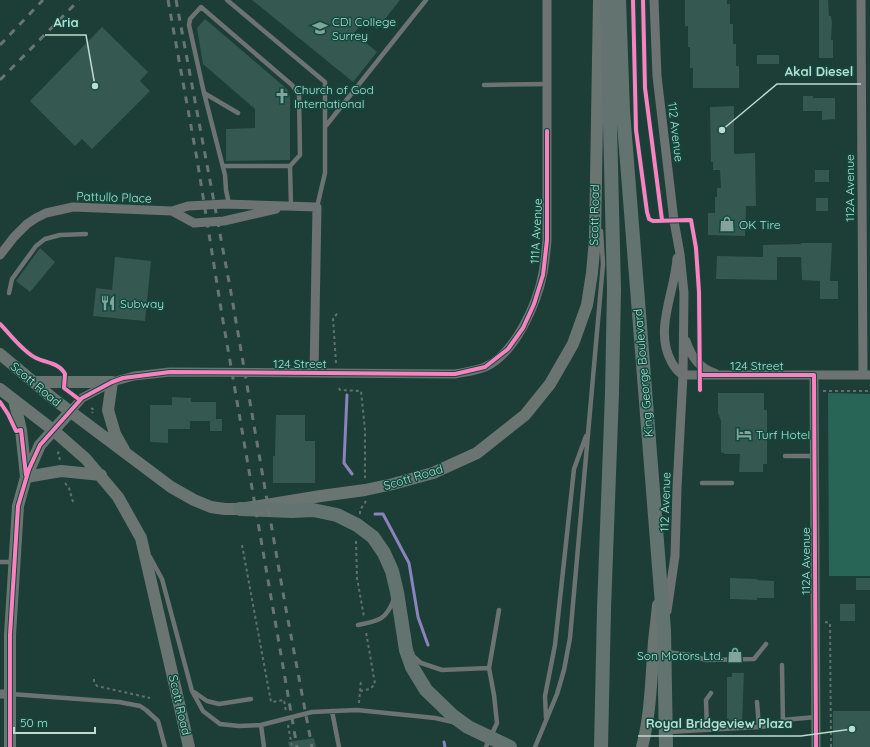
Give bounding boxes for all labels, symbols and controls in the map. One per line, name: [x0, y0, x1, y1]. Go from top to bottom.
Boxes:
callout: Aria: [45, 10, 86, 35]
text: Aria: [53, 14, 79, 30]
place label: CDI College Surrey: [332, 14, 396, 43]
school or university icon: CDI College Surrey: [311, 19, 329, 37]
callout: Akal Diesel: [777, 59, 861, 84]
text: Akal Diesel: [785, 63, 853, 79]
place label: Church of God International: [294, 82, 374, 111]
church icon: Church of God International: [273, 87, 291, 105]
street label: 112 Avenue: [665, 101, 687, 163]
street label: 112A Avenue: [842, 154, 857, 222]
street label: Scott Road: [586, 184, 602, 246]
street label: Pattullo Place: [76, 188, 152, 206]
street label: 111A Avenue: [527, 198, 545, 264]
shop icon: OK Tire: [718, 215, 736, 233]
place label: OK Tire: [739, 217, 781, 232]
restaurant icon: Subway: [99, 294, 117, 312]
place label: Subway: [120, 296, 164, 311]
street label: King George Boulevard: [630, 308, 656, 438]
street label: 124 Street: [273, 356, 327, 371]
street label: 124 Street: [730, 358, 784, 373]
street label: Scott Road: [8, 359, 64, 409]
hotel icon: Turf Hotel: [735, 425, 753, 443]
place label: Turf Hotel: [756, 427, 810, 442]
street label: Scott Road: [381, 461, 445, 493]
street label: 112 Avenue: [656, 472, 674, 532]
street label: 112A Avenue: [798, 527, 813, 595]
shop icon: Son Motors Ltd.: [726, 646, 744, 664]
place label: Son Motors Ltd.: [637, 648, 723, 663]
street label: Scott Road: [166, 673, 194, 737]
scale bar: [14, 709, 95, 735]
callout: Royal Bridgeview Plaza: [638, 711, 801, 736]
text: 50 m: [20, 715, 48, 730]
text: Royal Bridgeview Plaza: [646, 715, 792, 731]

